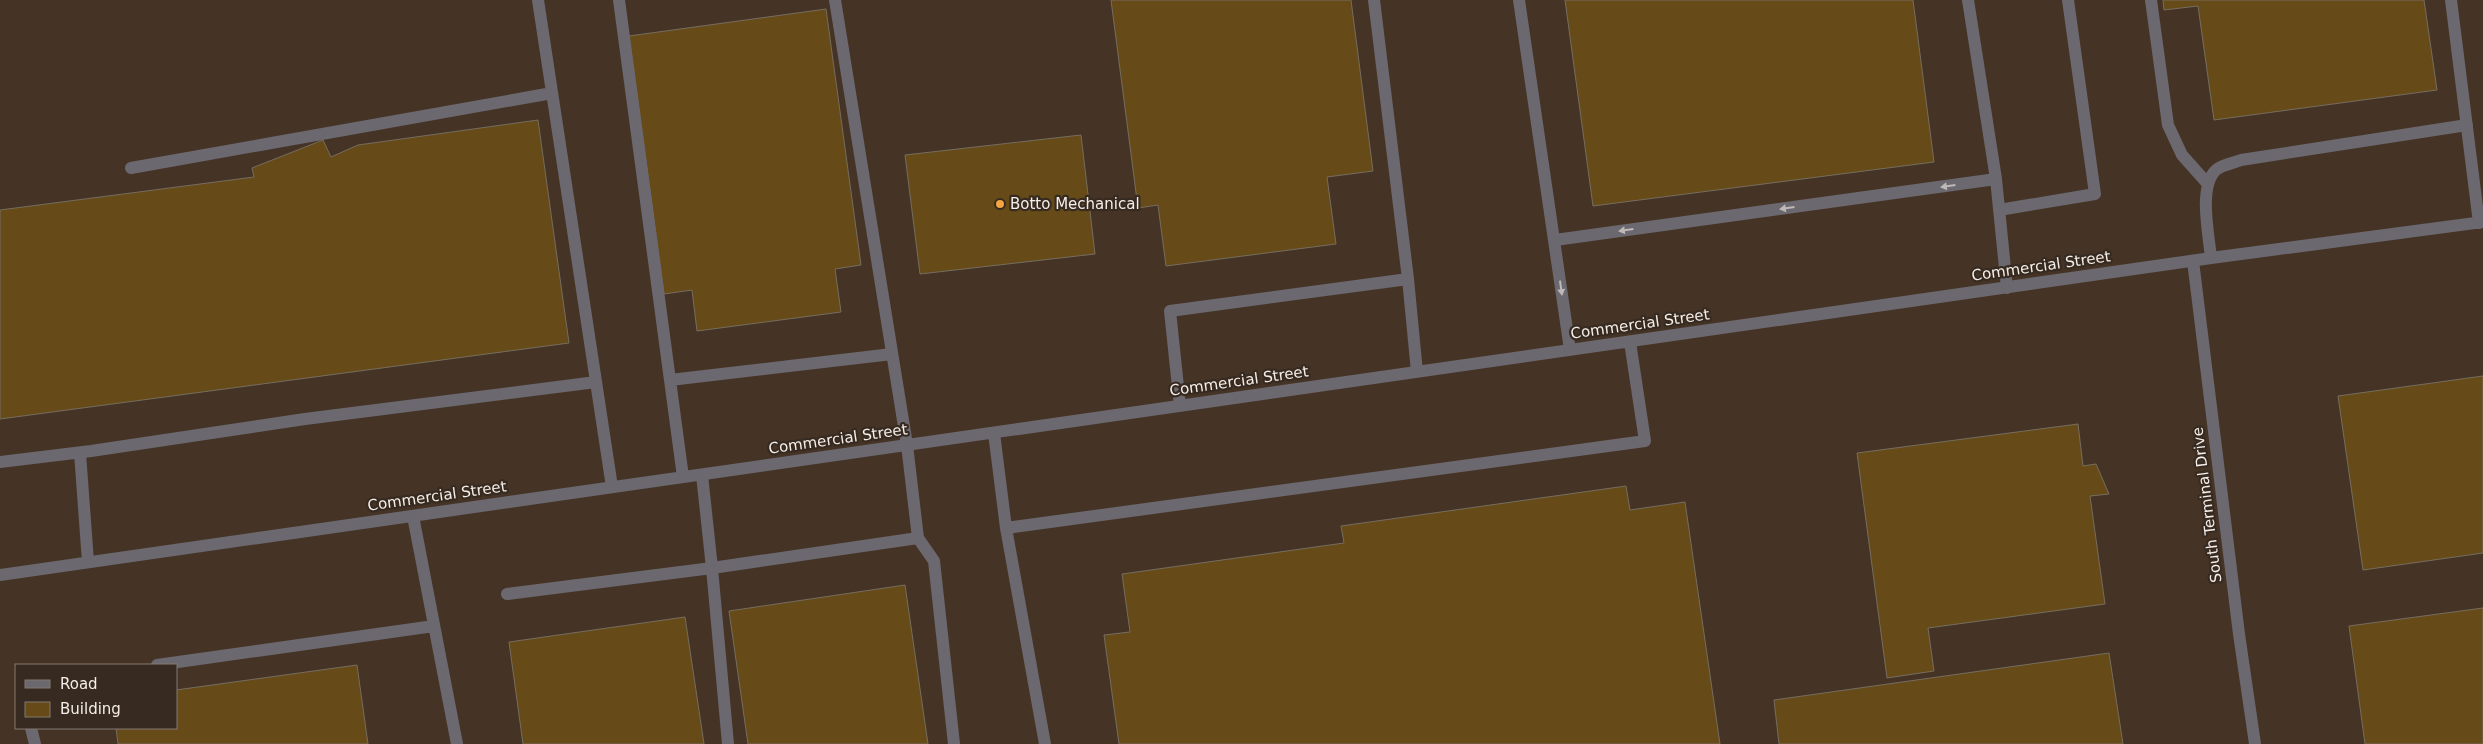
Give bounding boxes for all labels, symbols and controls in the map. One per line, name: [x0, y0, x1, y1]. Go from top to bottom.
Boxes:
one-way arrow: [1940, 182, 1956, 190]
place label: Botto Mechanical: [1010, 195, 1140, 213]
marker: Botto Mechanical: [994, 198, 1006, 210]
one-way arrow: [1779, 204, 1795, 212]
one-way arrow: [1618, 226, 1634, 234]
street label: Commercial Street: [1970, 247, 2112, 285]
one-way arrow: [1558, 281, 1566, 297]
street label: Commercial Street: [1569, 305, 1711, 343]
street label: Commercial Street: [1168, 362, 1310, 400]
street label: Commercial Street: [767, 420, 909, 458]
street label: South Terminal Drive: [2189, 426, 2225, 584]
street label: Commercial Street: [366, 477, 508, 515]
legend: [15, 664, 178, 729]
text: Road: [60, 675, 98, 693]
text: Building: [60, 700, 121, 718]

